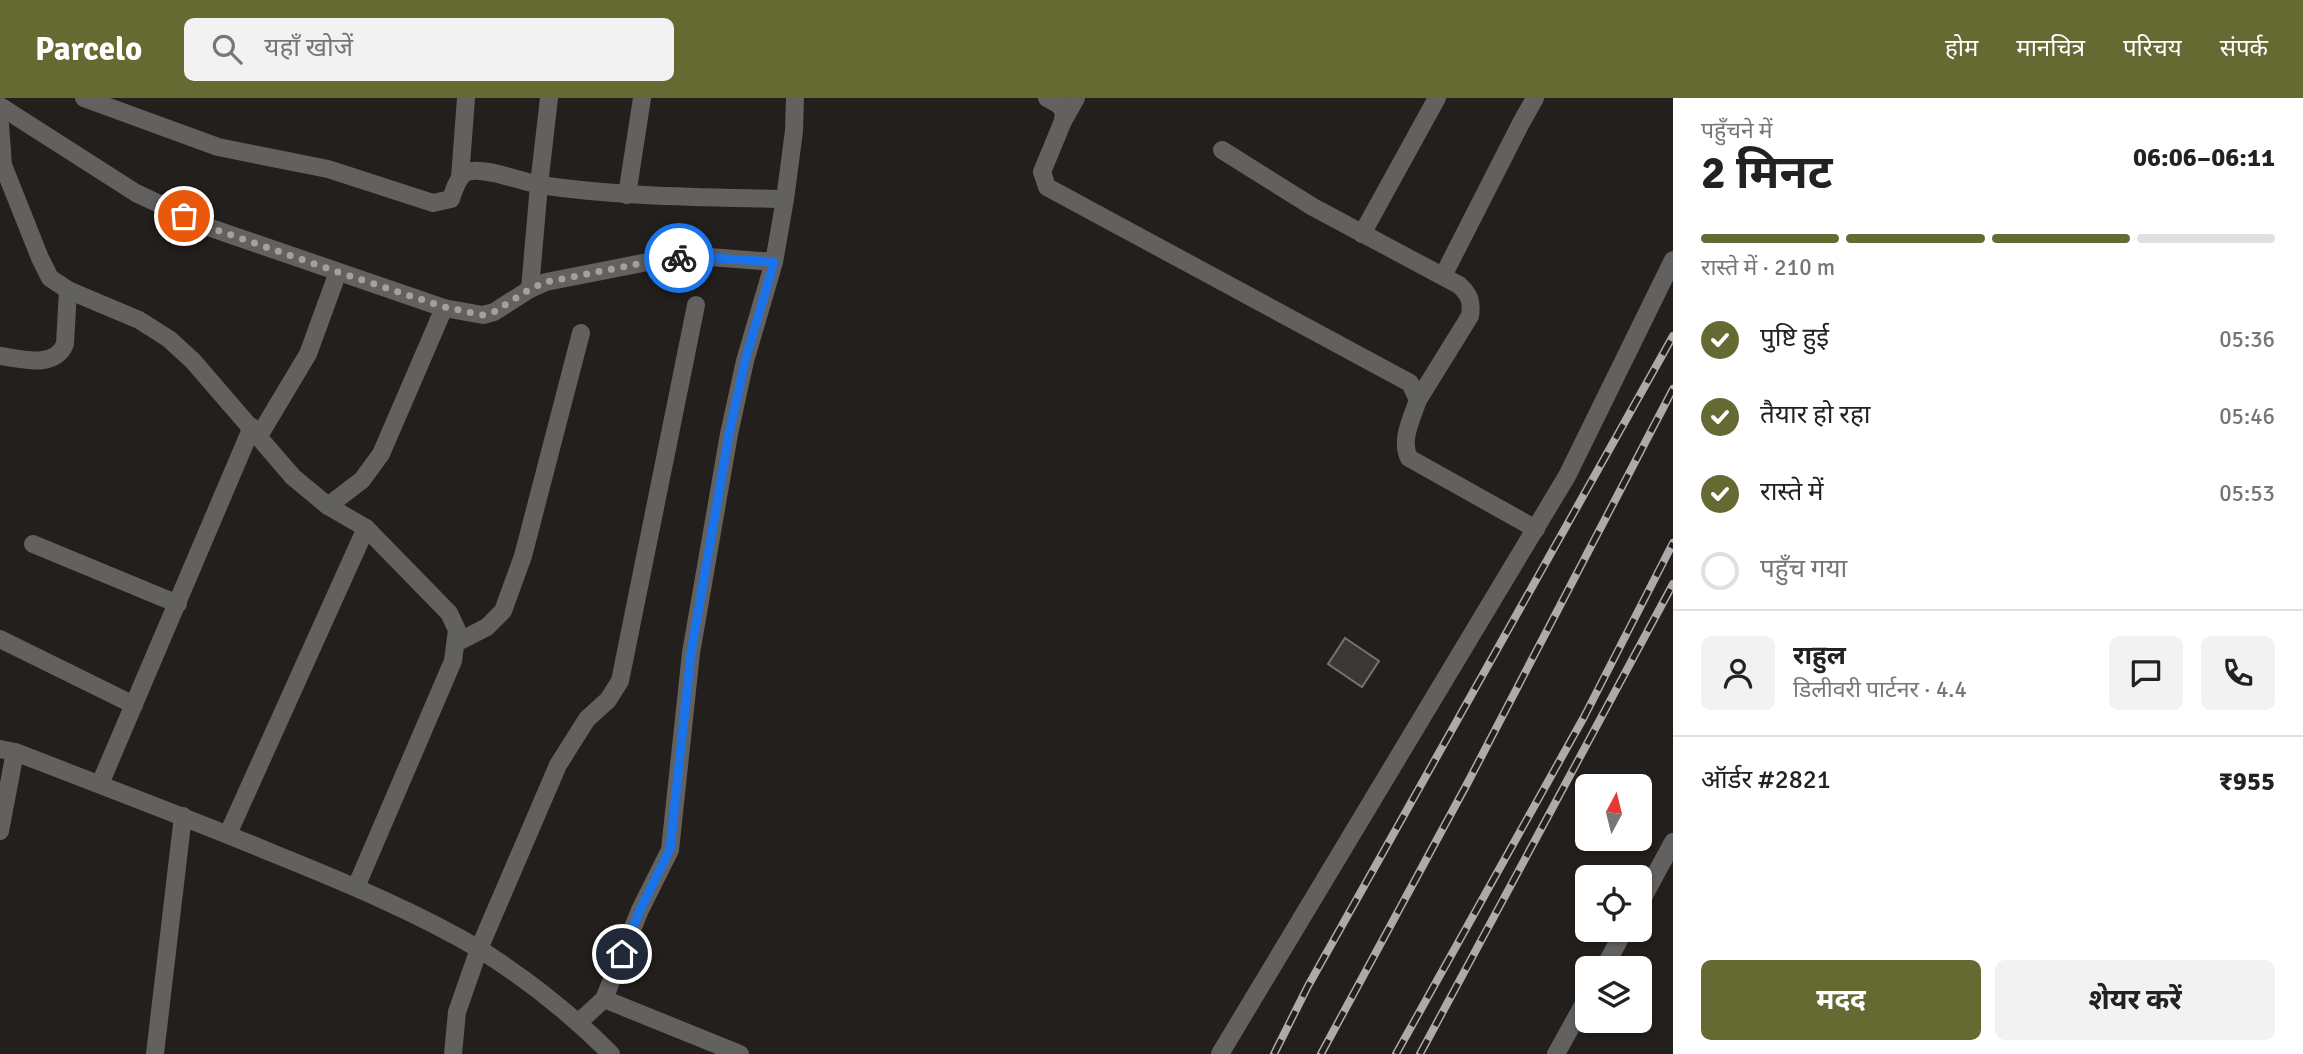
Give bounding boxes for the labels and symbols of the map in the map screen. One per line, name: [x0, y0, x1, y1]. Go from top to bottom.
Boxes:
pin: [154, 186, 214, 246]
courier: [644, 223, 714, 293]
north arrow: [1575, 774, 1652, 850]
pin: [592, 924, 652, 984]

